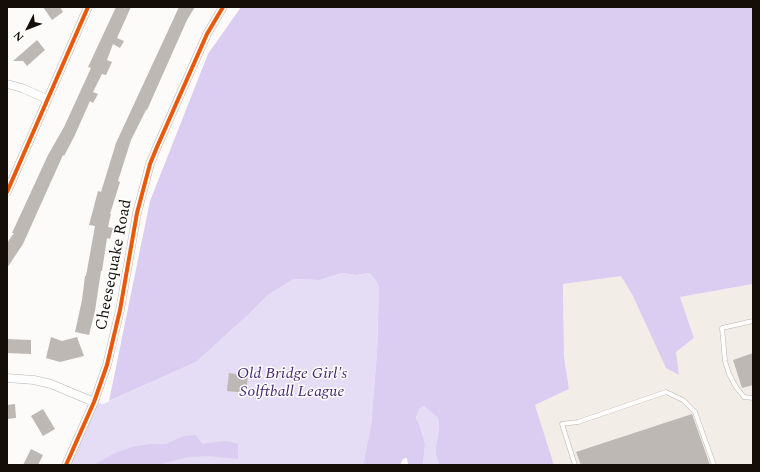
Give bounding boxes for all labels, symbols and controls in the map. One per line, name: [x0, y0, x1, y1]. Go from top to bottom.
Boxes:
north arrow: [8, 8, 48, 48]
text: N: [9, 27, 28, 45]
street label: Cheesequake Road: [93, 198, 137, 332]
park label: Old Bridge Girl's Solftball League: [237, 365, 347, 403]

